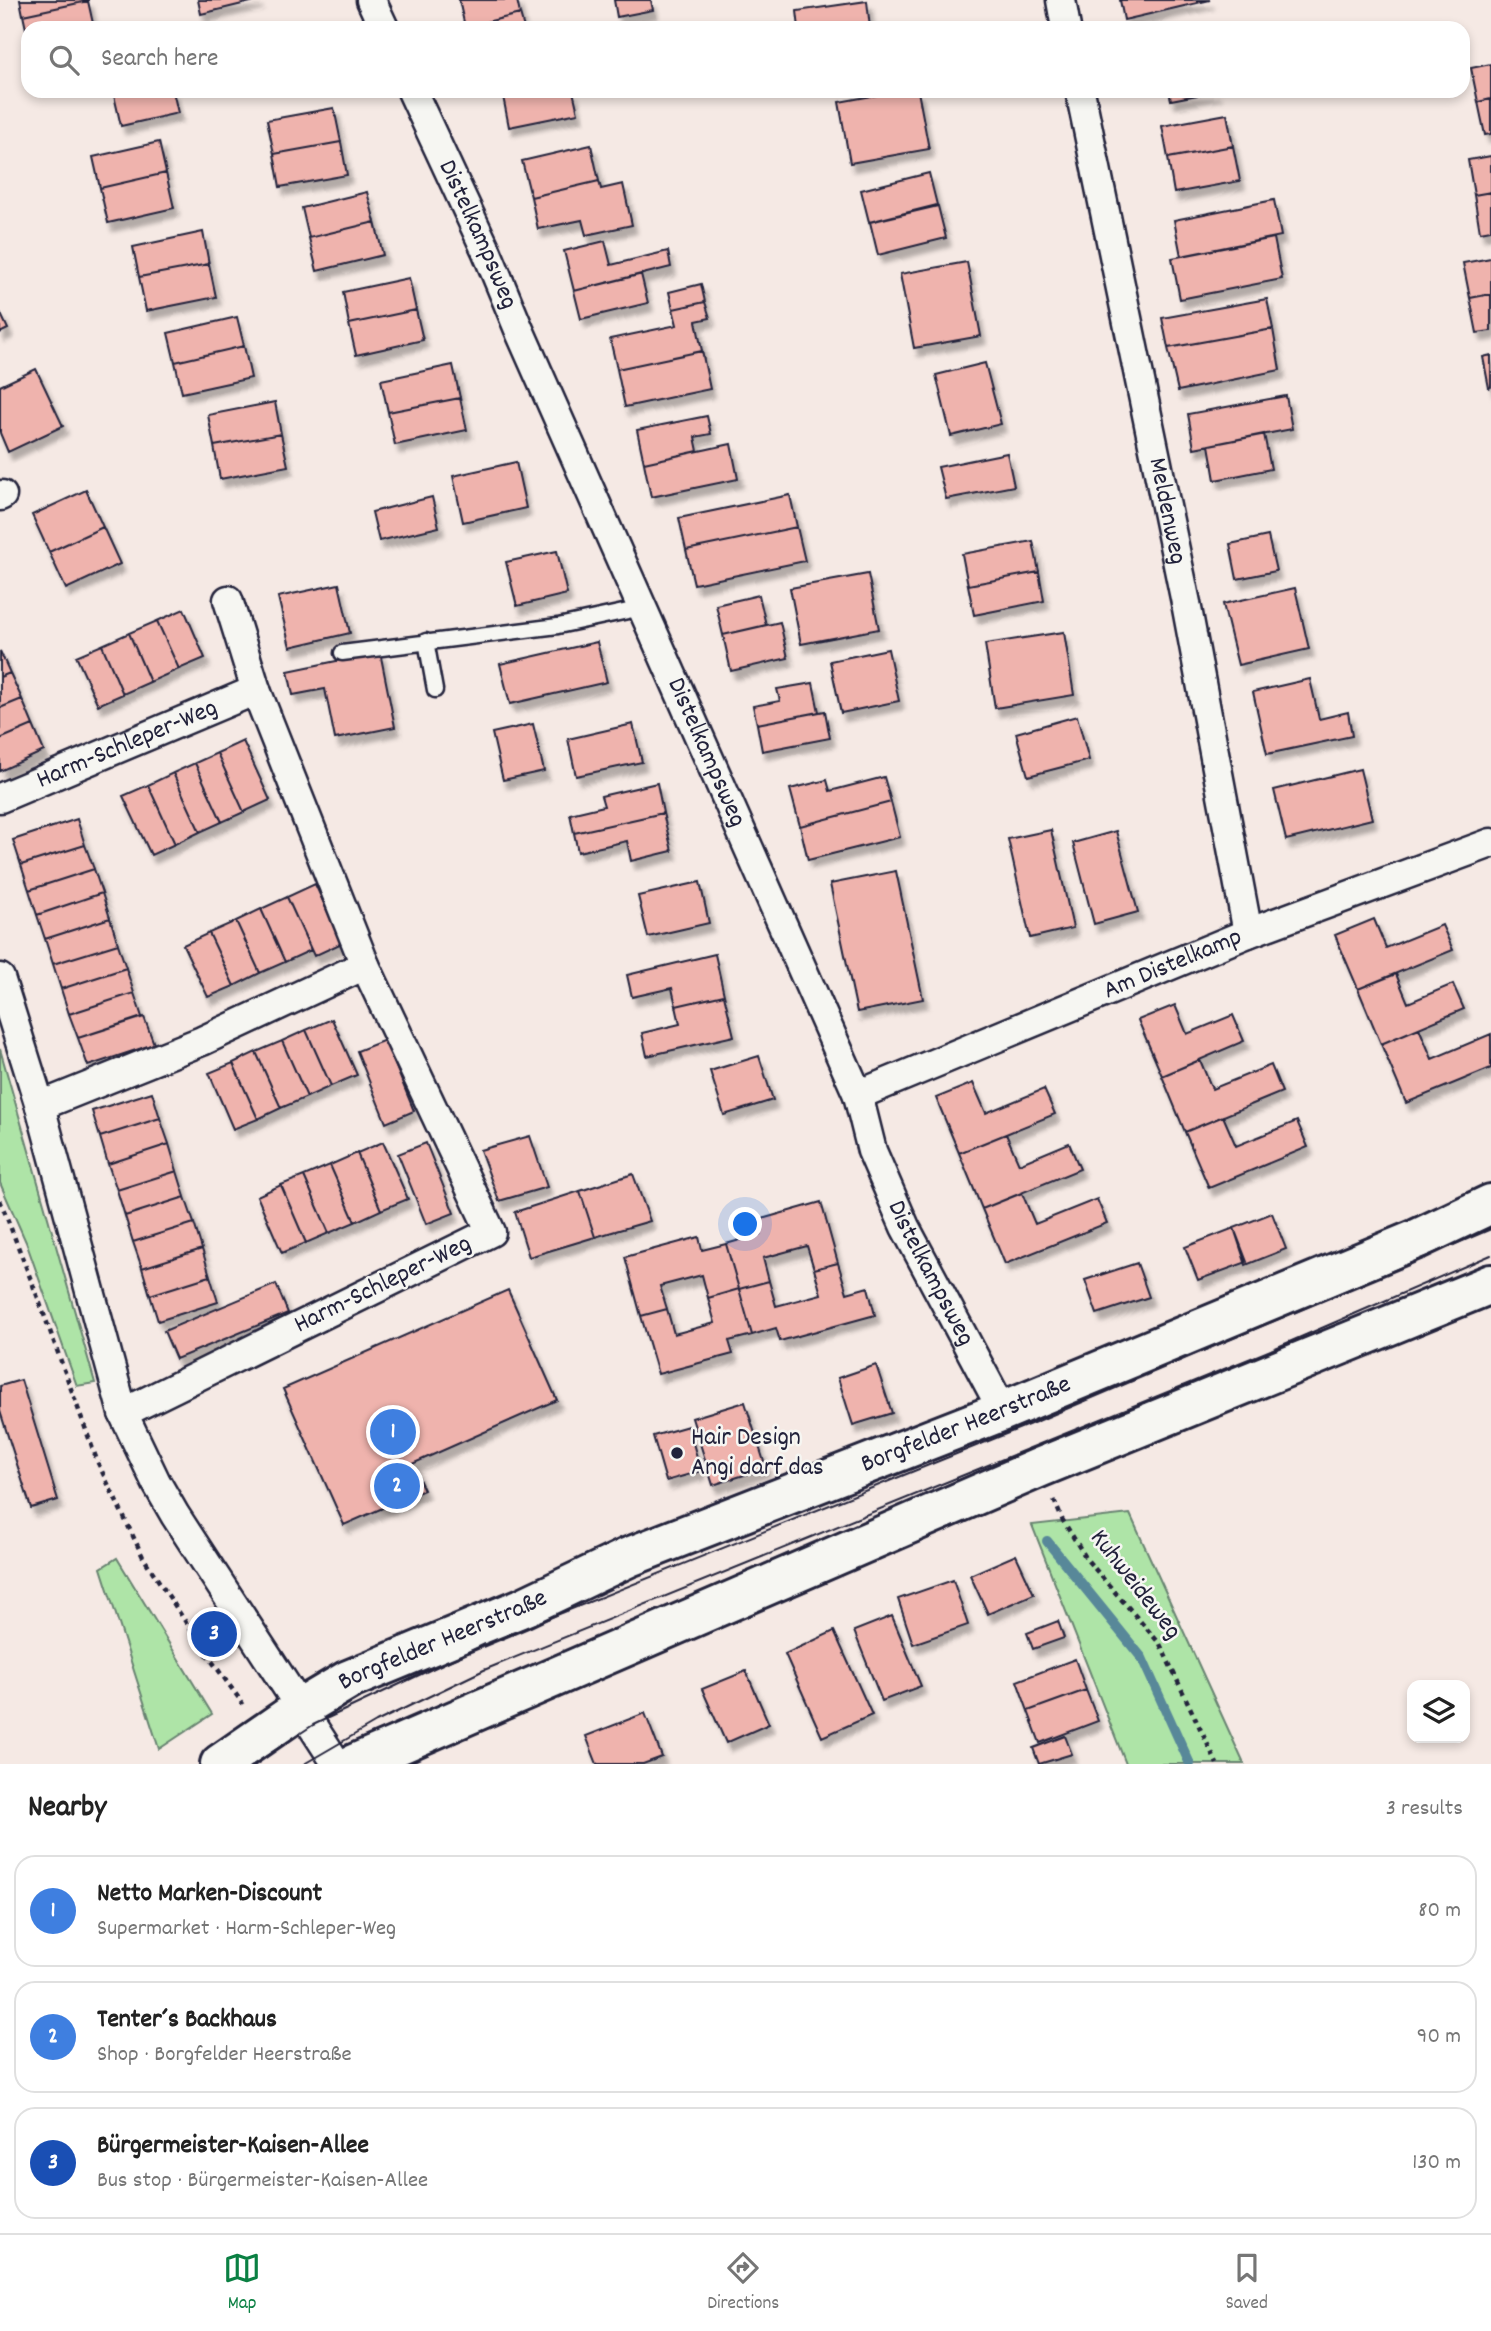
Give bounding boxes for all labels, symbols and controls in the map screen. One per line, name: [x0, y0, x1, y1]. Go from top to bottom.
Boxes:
search box: [21, 21, 1470, 98]
icon: search: [45, 41, 83, 79]
text: Search here: [101, 41, 219, 78]
street label: Distelkampsweg: [428, 154, 527, 315]
street label: Meldenweg: [1138, 454, 1196, 568]
street label: Distelkampsweg: [657, 672, 756, 833]
street label: Harm-Schleper-Weg: [31, 690, 223, 799]
street label: Am Distelkamp: [1098, 919, 1248, 1010]
street label: Distelkampsweg: [877, 1195, 984, 1353]
your location: [728, 1207, 762, 1241]
street label: Harm-Schleper-Weg: [288, 1226, 478, 1344]
street label: Borgfelder Heerstraße: [856, 1366, 1077, 1483]
pin: 1: [370, 1406, 416, 1458]
place label: Hair Design Angi darf das: [691, 1420, 824, 1487]
marker: Hair Design Angi darf das: [669, 1445, 685, 1461]
pin: 2: [374, 1460, 420, 1512]
street label: Kuhweideweg: [1080, 1522, 1190, 1648]
street label: Borgfelder Heerstraße: [331, 1580, 554, 1700]
pin: 3: [191, 1608, 237, 1660]
map controls: [1407, 1680, 1470, 1743]
button: layers: [1407, 1680, 1470, 1743]
text: Nearby: [28, 1788, 106, 1831]
text: 3 results: [1386, 1793, 1463, 1826]
text: Netto Marken-Discount: [97, 1876, 322, 1913]
text: 1: [50, 1895, 56, 1928]
text: 80 m: [1418, 1895, 1461, 1928]
text: Supermarket · Harm-Schleper-Weg: [97, 1913, 396, 1946]
text: Tenter´s Backhaus: [97, 2002, 277, 2039]
text: 2: [48, 2021, 58, 2054]
text: 90 m: [1417, 2021, 1461, 2054]
text: Shop · Borgfelder Heerstraße: [97, 2039, 352, 2072]
text: Bürgermeister-Kaisen-Allee: [97, 2128, 369, 2165]
text: 3: [48, 2147, 58, 2180]
text: 130 m: [1412, 2147, 1461, 2180]
text: Bus stop · Bürgermeister-Kaisen-Allee: [97, 2165, 428, 2198]
tab: Map: [223, 2249, 261, 2318]
tab: Directions: [707, 2249, 779, 2318]
tab: Saved: [1225, 2249, 1268, 2318]

